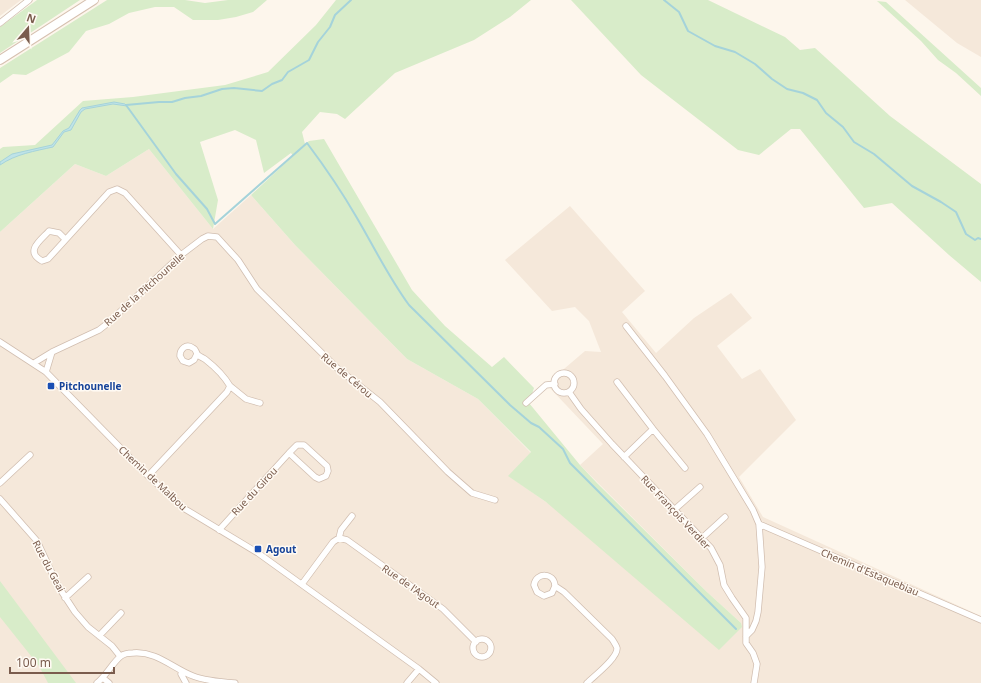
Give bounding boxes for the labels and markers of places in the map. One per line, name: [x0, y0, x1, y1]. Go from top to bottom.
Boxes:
place label: Pitchounelle: [59, 379, 121, 393]
marker: Pitchounelle: [46, 381, 56, 391]
place label: Agout: [266, 542, 297, 556]
marker: Agout: [253, 544, 263, 554]

